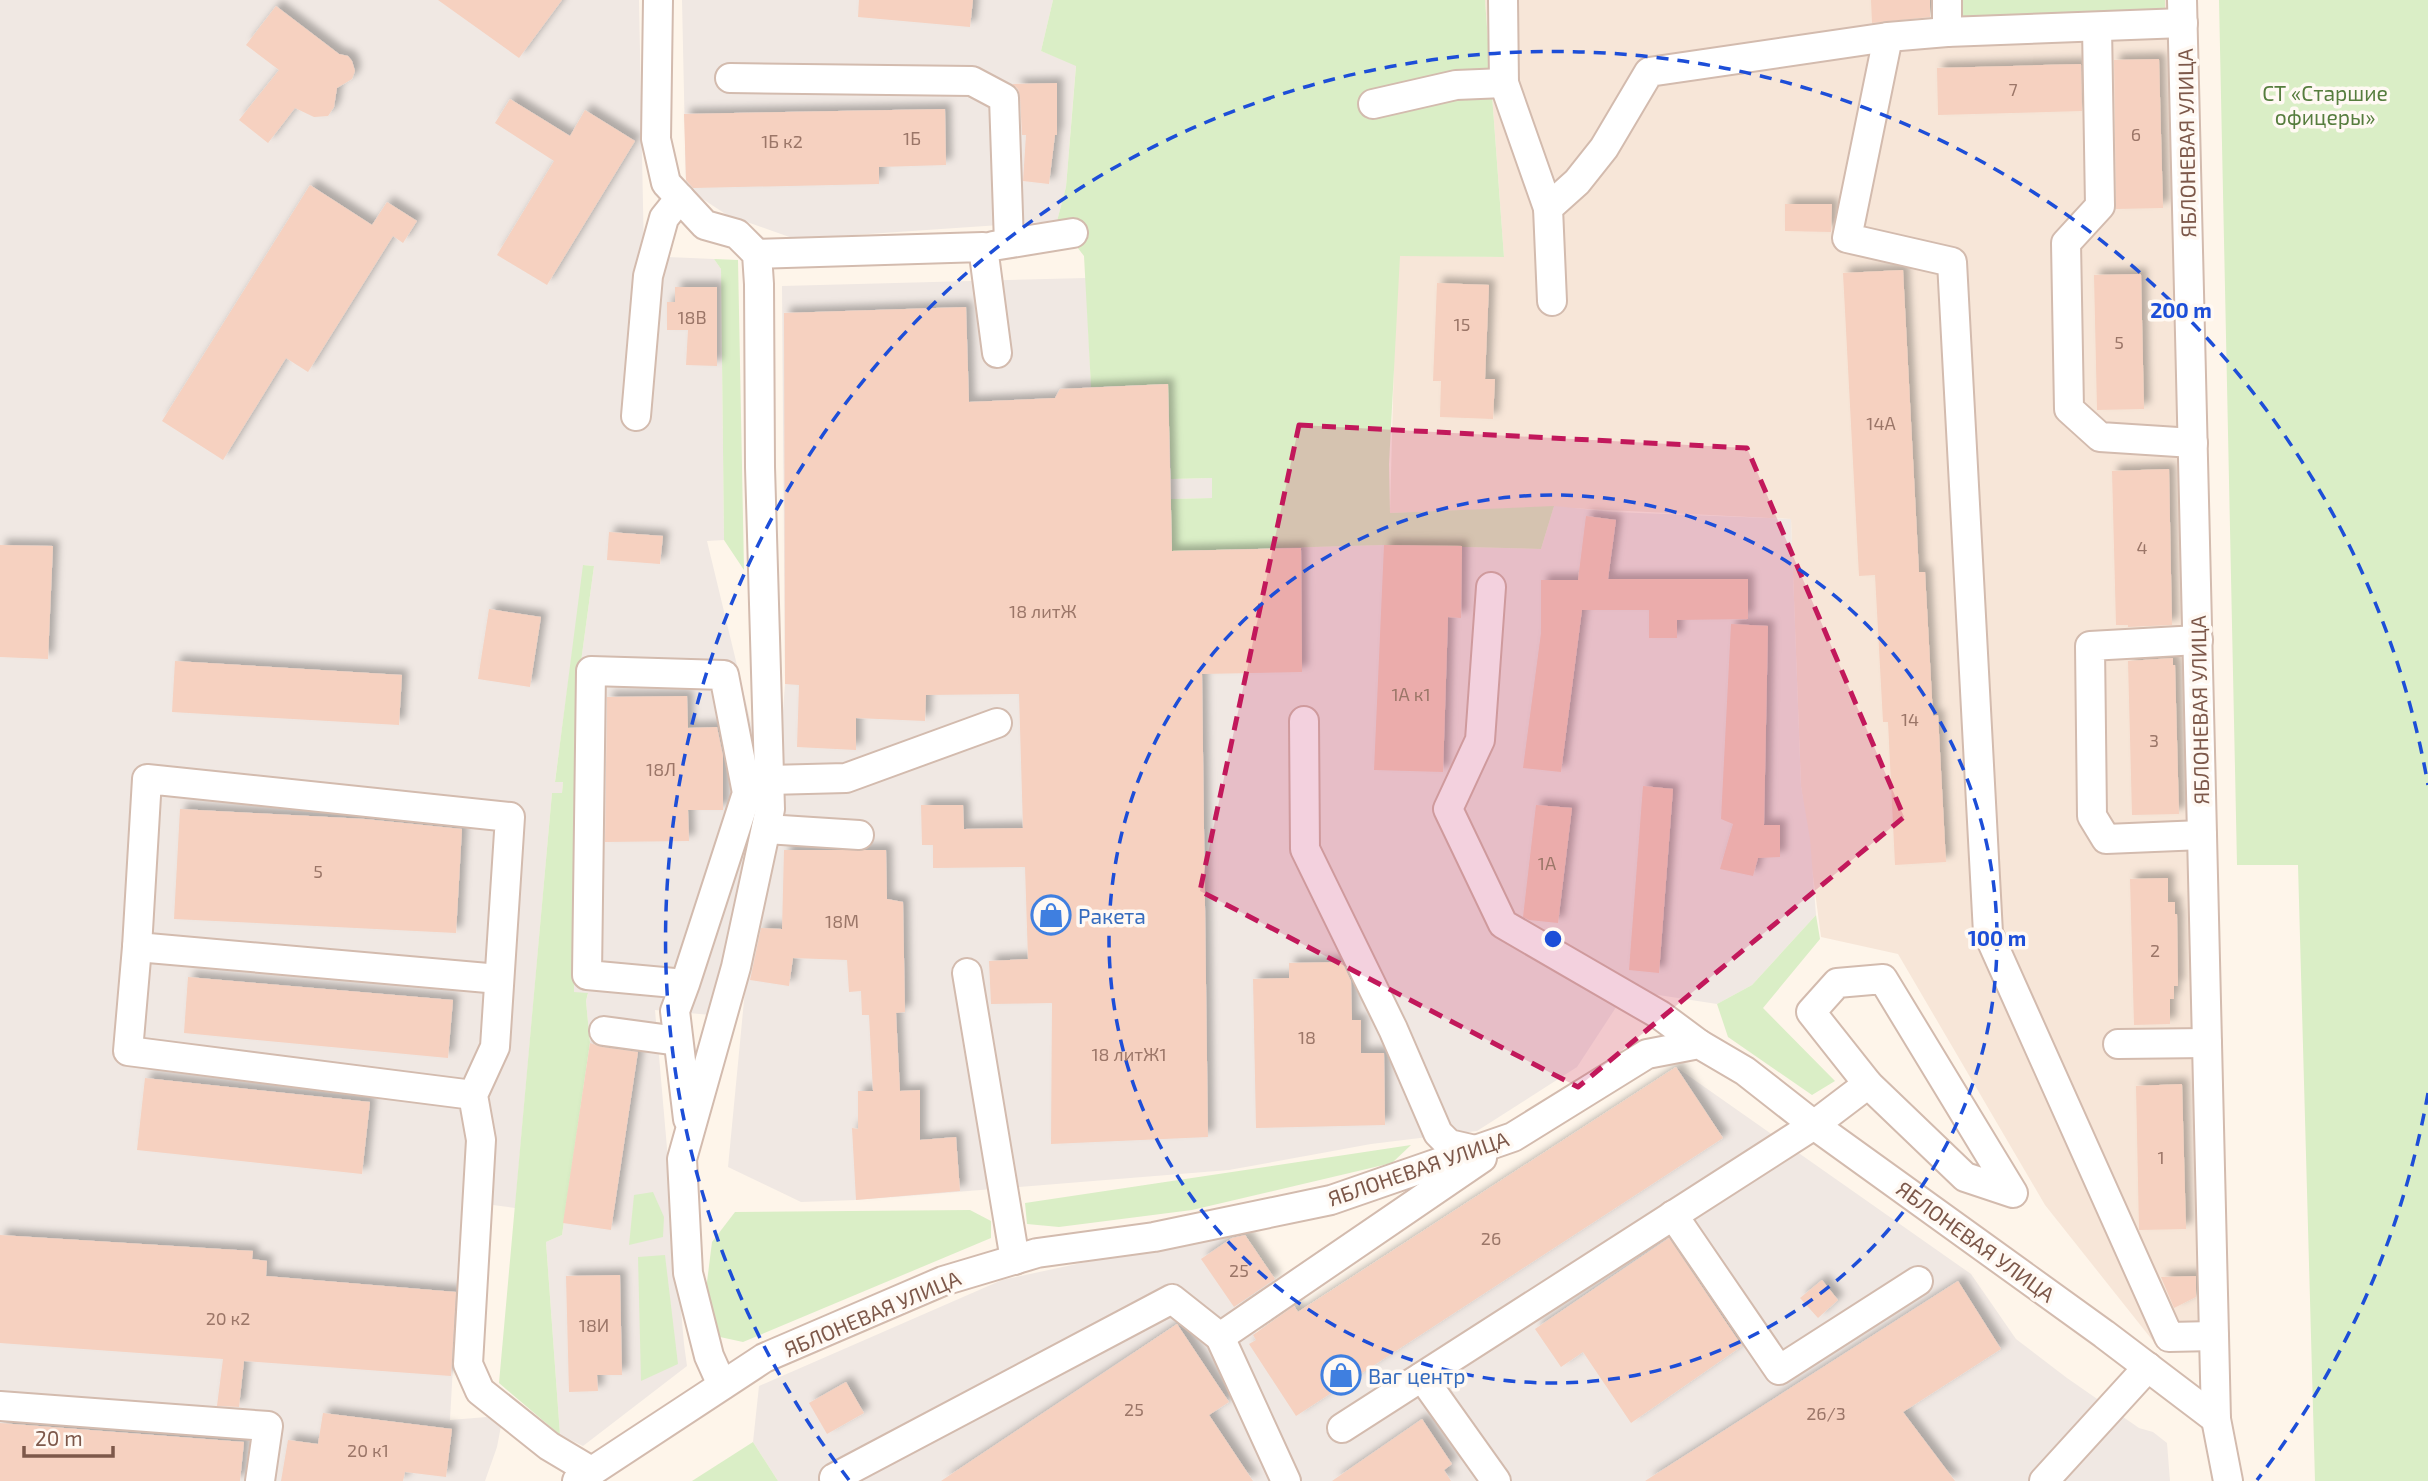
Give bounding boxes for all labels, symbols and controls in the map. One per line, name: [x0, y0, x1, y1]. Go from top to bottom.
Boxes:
street label: ЯБЛОНЕВАЯ УЛИЦА: [2172, 48, 2200, 238]
house number: 7: [2008, 78, 2018, 100]
park label: СТ «Старшие офицеры»: [2262, 80, 2388, 129]
house number: 6: [2131, 123, 2141, 145]
house number: 1Б: [903, 127, 921, 149]
house number: 1Б к2: [761, 130, 803, 152]
text: 200 m: [2150, 297, 2212, 322]
house number: 18В: [677, 306, 707, 328]
house number: 15: [1454, 313, 1470, 335]
house number: 5: [2114, 331, 2124, 353]
house number: 14А: [1866, 412, 1897, 434]
house number: 4: [2136, 536, 2148, 558]
house number: 18 литЖ: [1009, 600, 1077, 622]
street label: ЯБЛОНЕВАЯ УЛИЦА: [2185, 615, 2213, 805]
house number: 1А к1: [1391, 683, 1431, 705]
house number: 14: [1901, 708, 1919, 730]
house number: 3: [2149, 729, 2159, 751]
house number: 18Л: [646, 758, 676, 780]
house number: 1А: [1538, 852, 1557, 874]
house number: 5: [313, 860, 323, 882]
shop icon: Ракета: [1030, 894, 1072, 936]
place label: Ракета: [1078, 903, 1146, 928]
house number: 18М: [825, 910, 859, 932]
text: 100 m: [1968, 925, 2026, 950]
centre of rings: [1541, 927, 1565, 951]
house number: 2: [2150, 939, 2160, 961]
house number: 18: [1298, 1026, 1316, 1048]
house number: 18 литЖ1: [1091, 1043, 1167, 1065]
street label: ЯБЛОНЕВАЯ УЛИЦА: [1324, 1125, 1512, 1211]
house number: 1: [2157, 1146, 2165, 1168]
street label: ЯБЛОНЕВАЯ УЛИЦА: [1892, 1175, 2060, 1307]
house number: 26: [1481, 1227, 1501, 1249]
house number: 25: [1229, 1259, 1249, 1281]
street label: ЯБЛОНЕВАЯ УЛИЦА: [780, 1265, 964, 1361]
house number: 20 к2: [206, 1307, 250, 1329]
house number: 18И: [579, 1314, 609, 1336]
shop icon: Ваг центр: [1320, 1354, 1362, 1396]
place label: Ваг центр: [1368, 1363, 1465, 1388]
house number: 25: [1124, 1398, 1144, 1420]
house number: 26/3: [1806, 1402, 1846, 1424]
scale bar: [24, 1414, 114, 1458]
text: 20 m: [35, 1425, 83, 1450]
house number: 20 к1: [347, 1439, 389, 1461]

